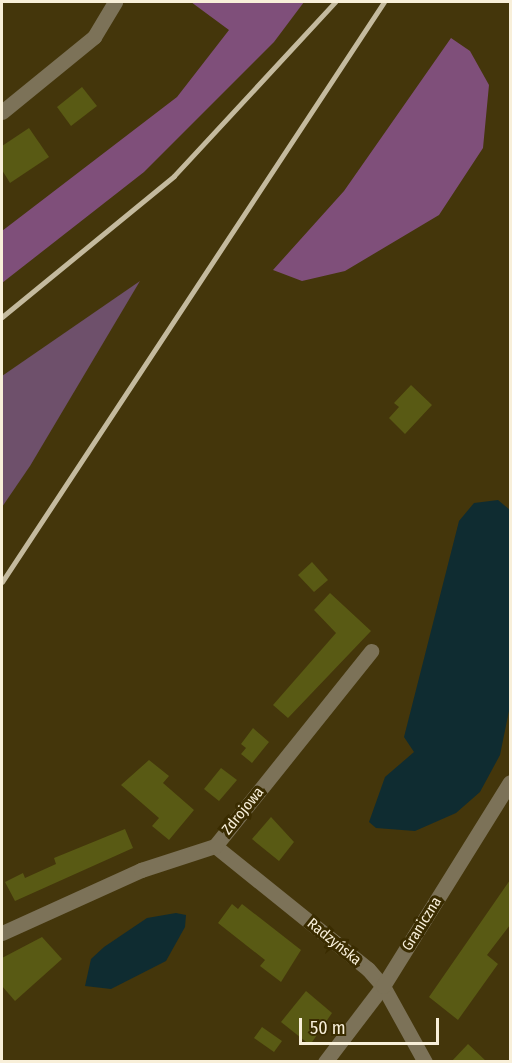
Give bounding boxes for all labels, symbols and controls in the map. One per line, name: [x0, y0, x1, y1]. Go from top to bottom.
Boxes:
street label: Zdrojowa: [218, 784, 268, 838]
street label: Graniczna: [398, 894, 446, 954]
street label: Radzyńska: [303, 915, 365, 969]
scale bar: [302, 1006, 442, 1044]
text: 50 m: [310, 1017, 346, 1039]

